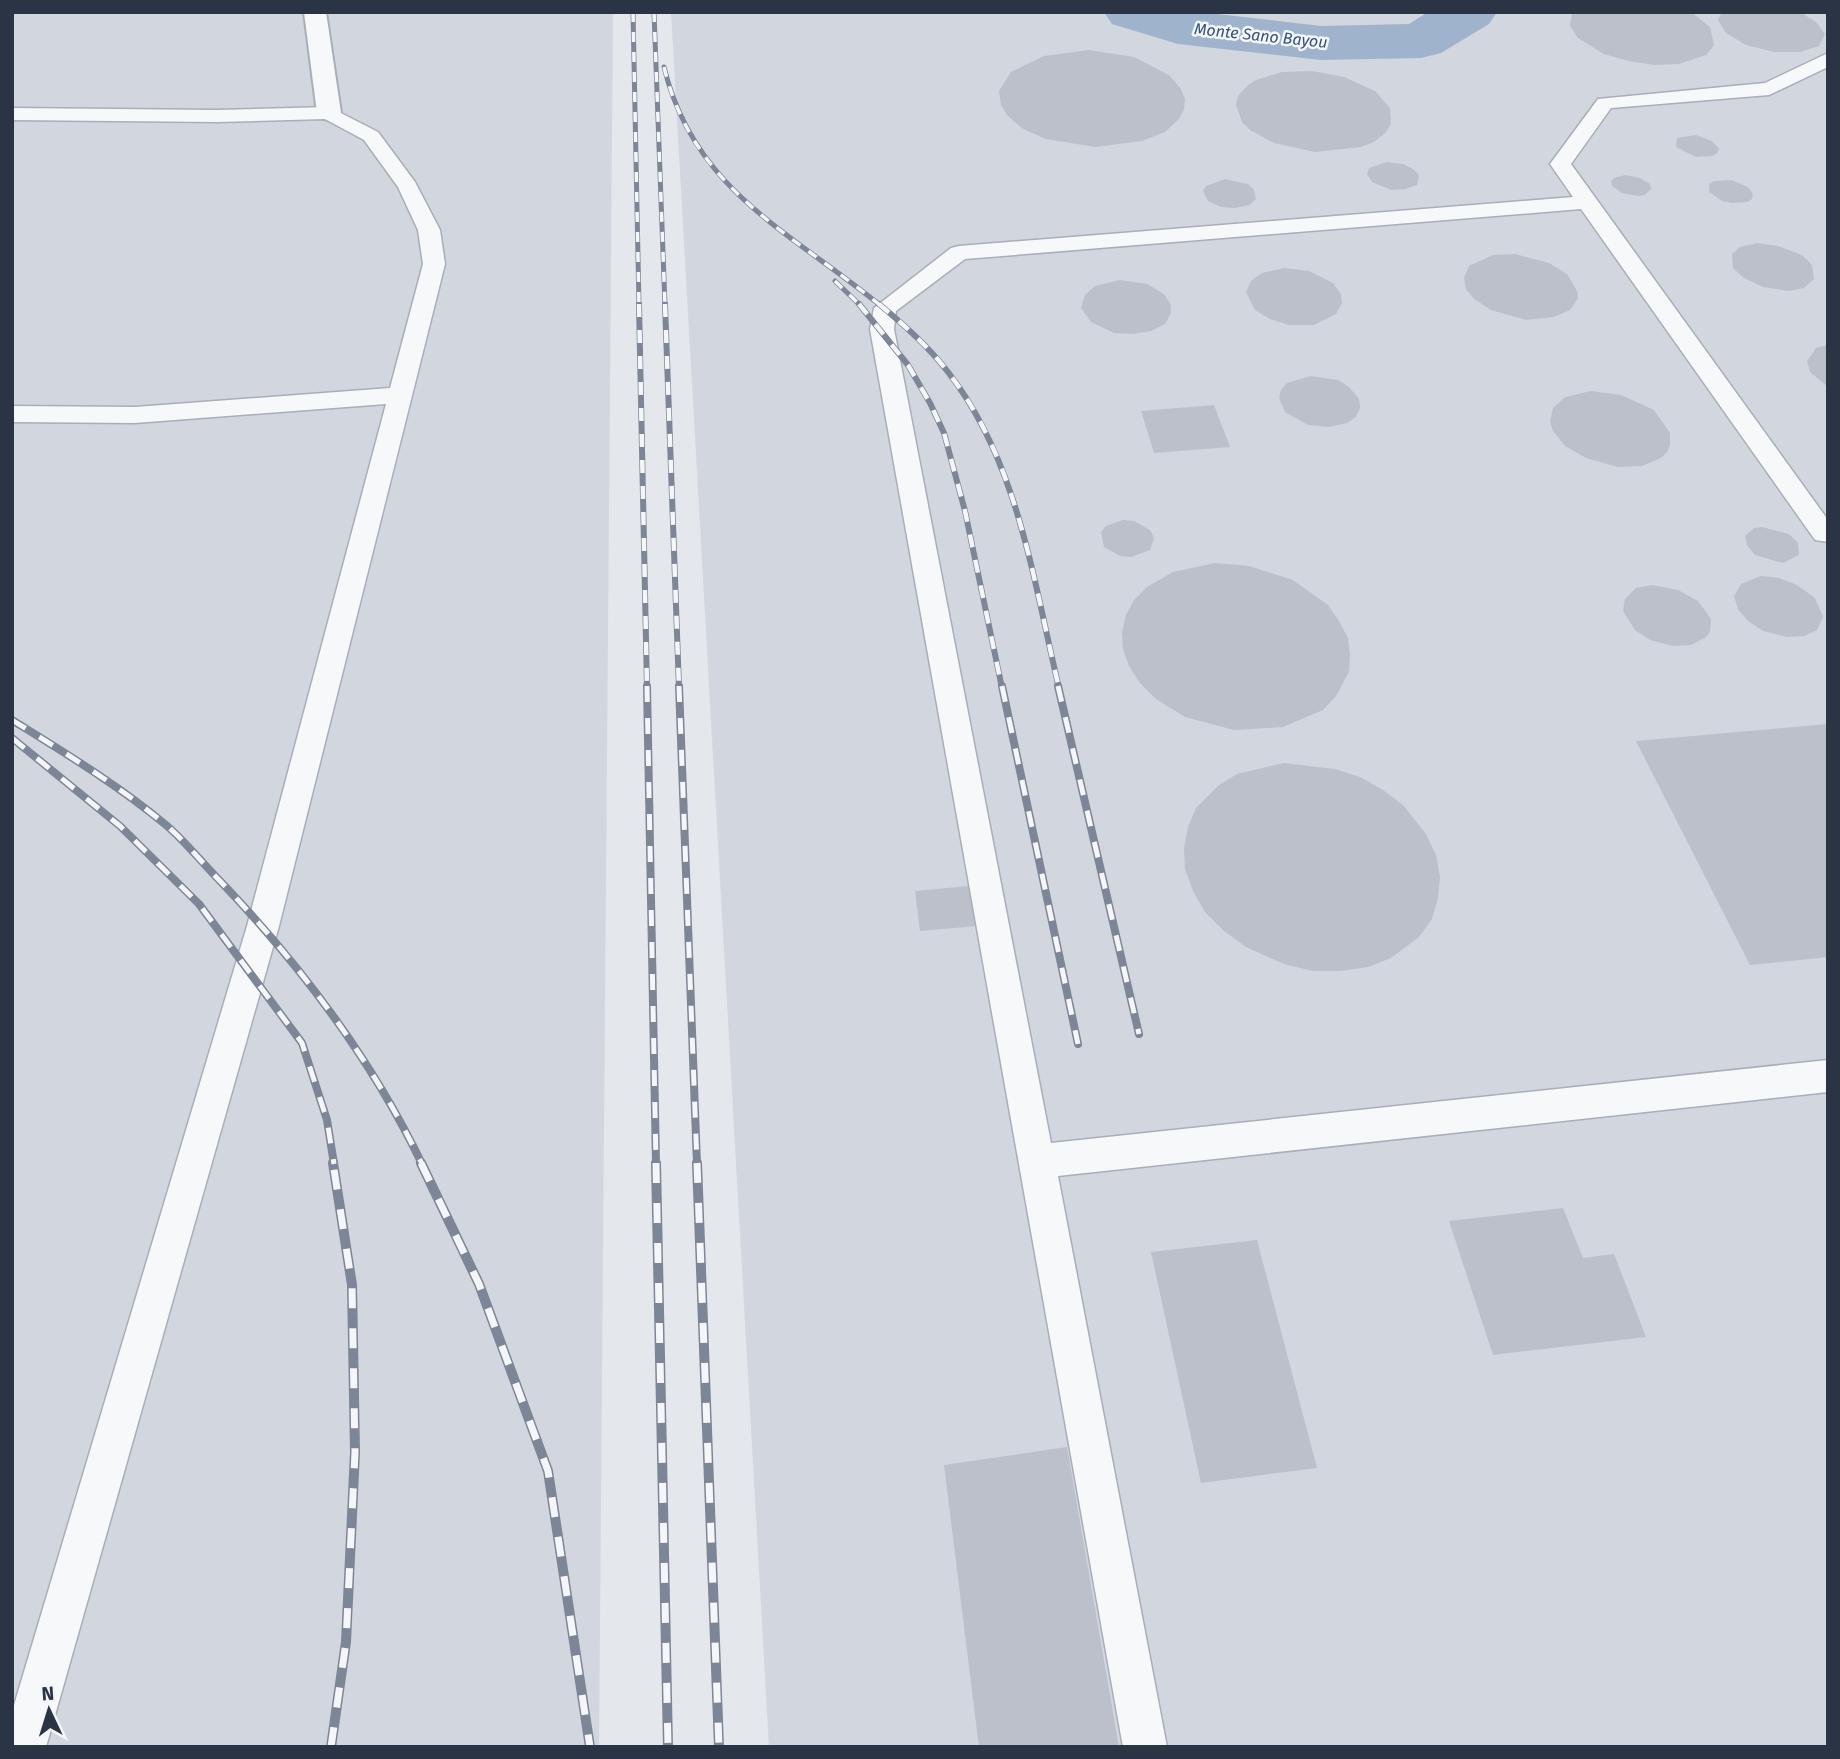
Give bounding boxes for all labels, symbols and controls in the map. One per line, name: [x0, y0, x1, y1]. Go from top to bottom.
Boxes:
water label: Monte Sano Bayou: [1193, 19, 1329, 52]
north arrow: [14, 1675, 84, 1745]
text: N: [41, 1682, 55, 1705]

